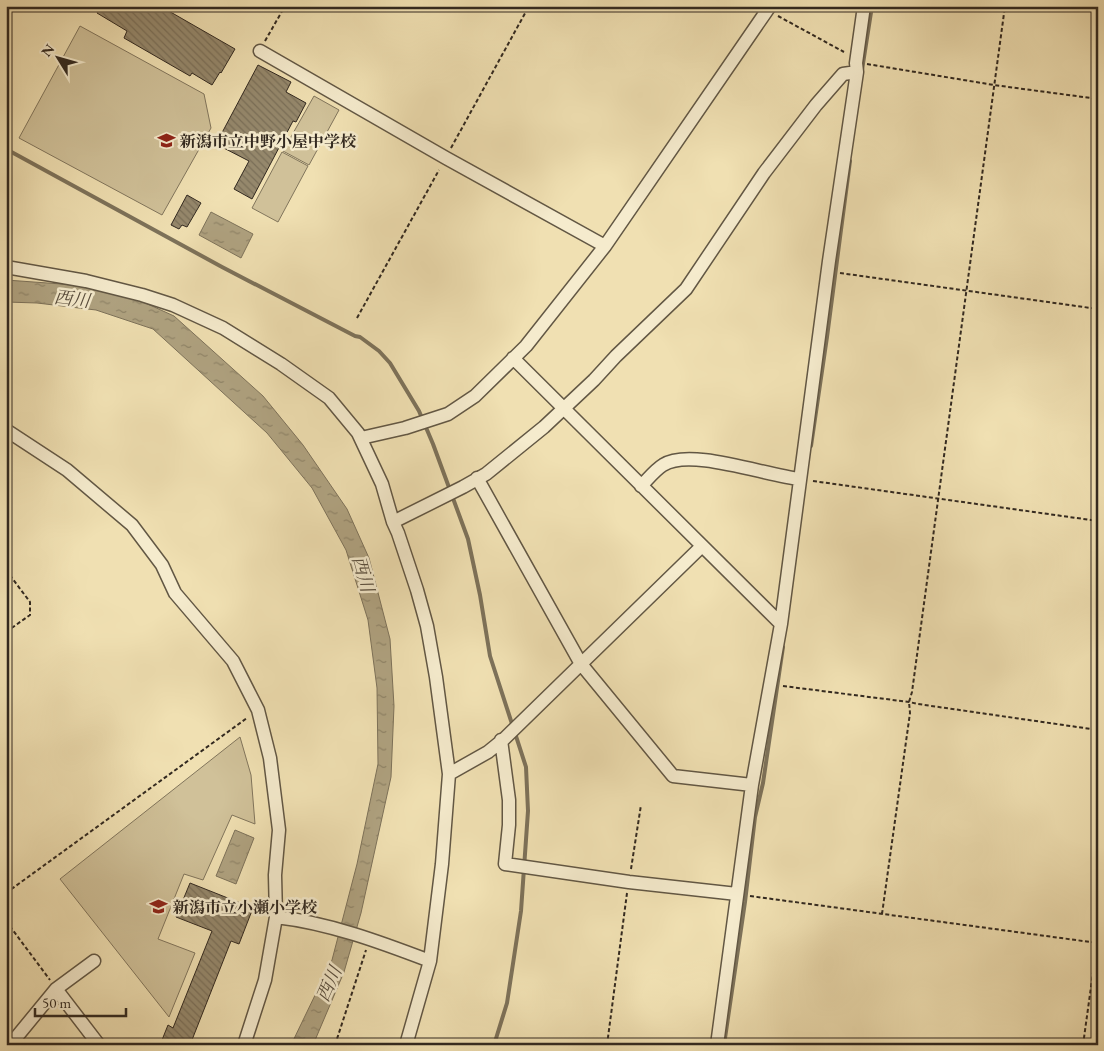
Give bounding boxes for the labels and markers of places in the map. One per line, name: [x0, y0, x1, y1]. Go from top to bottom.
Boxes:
school or university icon: 新潟市立中野小屋中学校: [156, 131, 176, 151]
place label: 新潟市立中野小屋中学校: [179, 131, 357, 152]
school or university icon: 新潟市立小瀬小学校: [149, 897, 169, 917]
place label: 新潟市立小瀬小学校: [172, 897, 318, 918]

